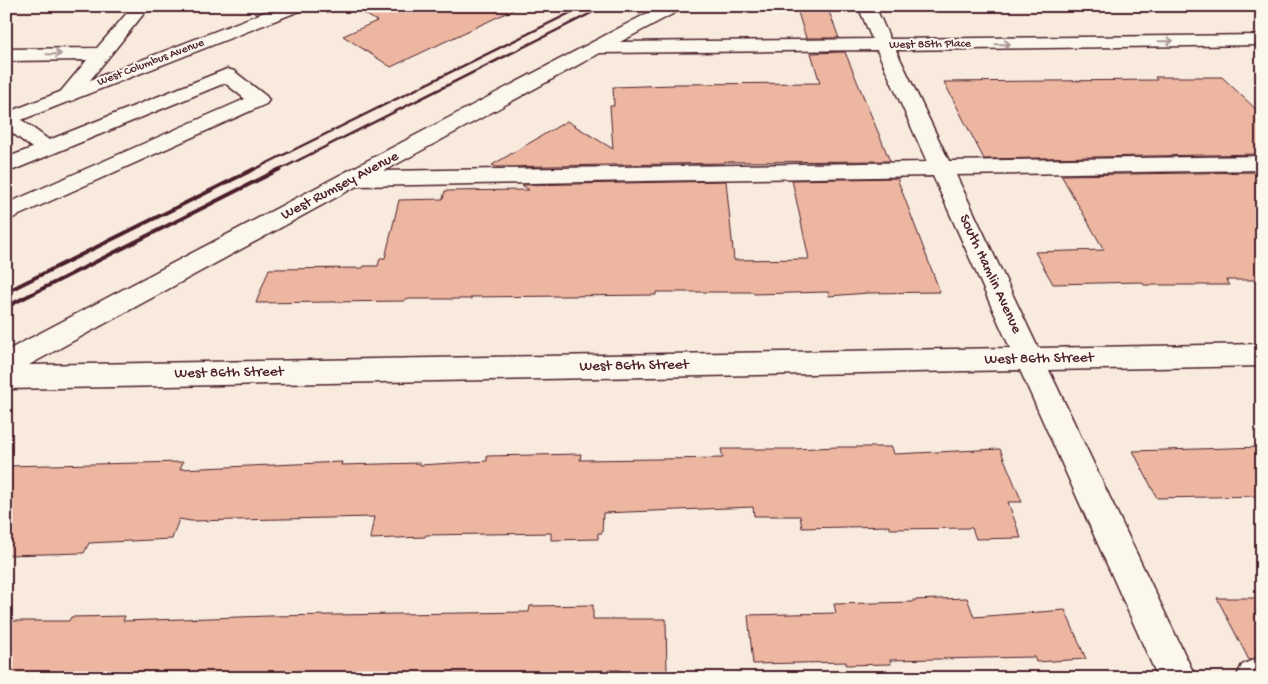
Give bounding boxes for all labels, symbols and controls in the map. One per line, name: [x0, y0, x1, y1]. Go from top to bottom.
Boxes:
street label: West Columbus Avenue: [96, 36, 207, 90]
street label: West 85th Place: [889, 37, 972, 53]
one-way arrow: [1157, 37, 1173, 46]
one-way arrow: [995, 39, 1011, 48]
one-way arrow: [46, 49, 62, 59]
street label: West Rumsey Avenue: [278, 147, 402, 225]
street label: South Hamlin Avenue: [954, 212, 1026, 337]
street label: West 86th Street: [984, 349, 1096, 369]
street label: West 86th Street: [579, 356, 691, 376]
street label: West 86th Street: [174, 363, 286, 383]

